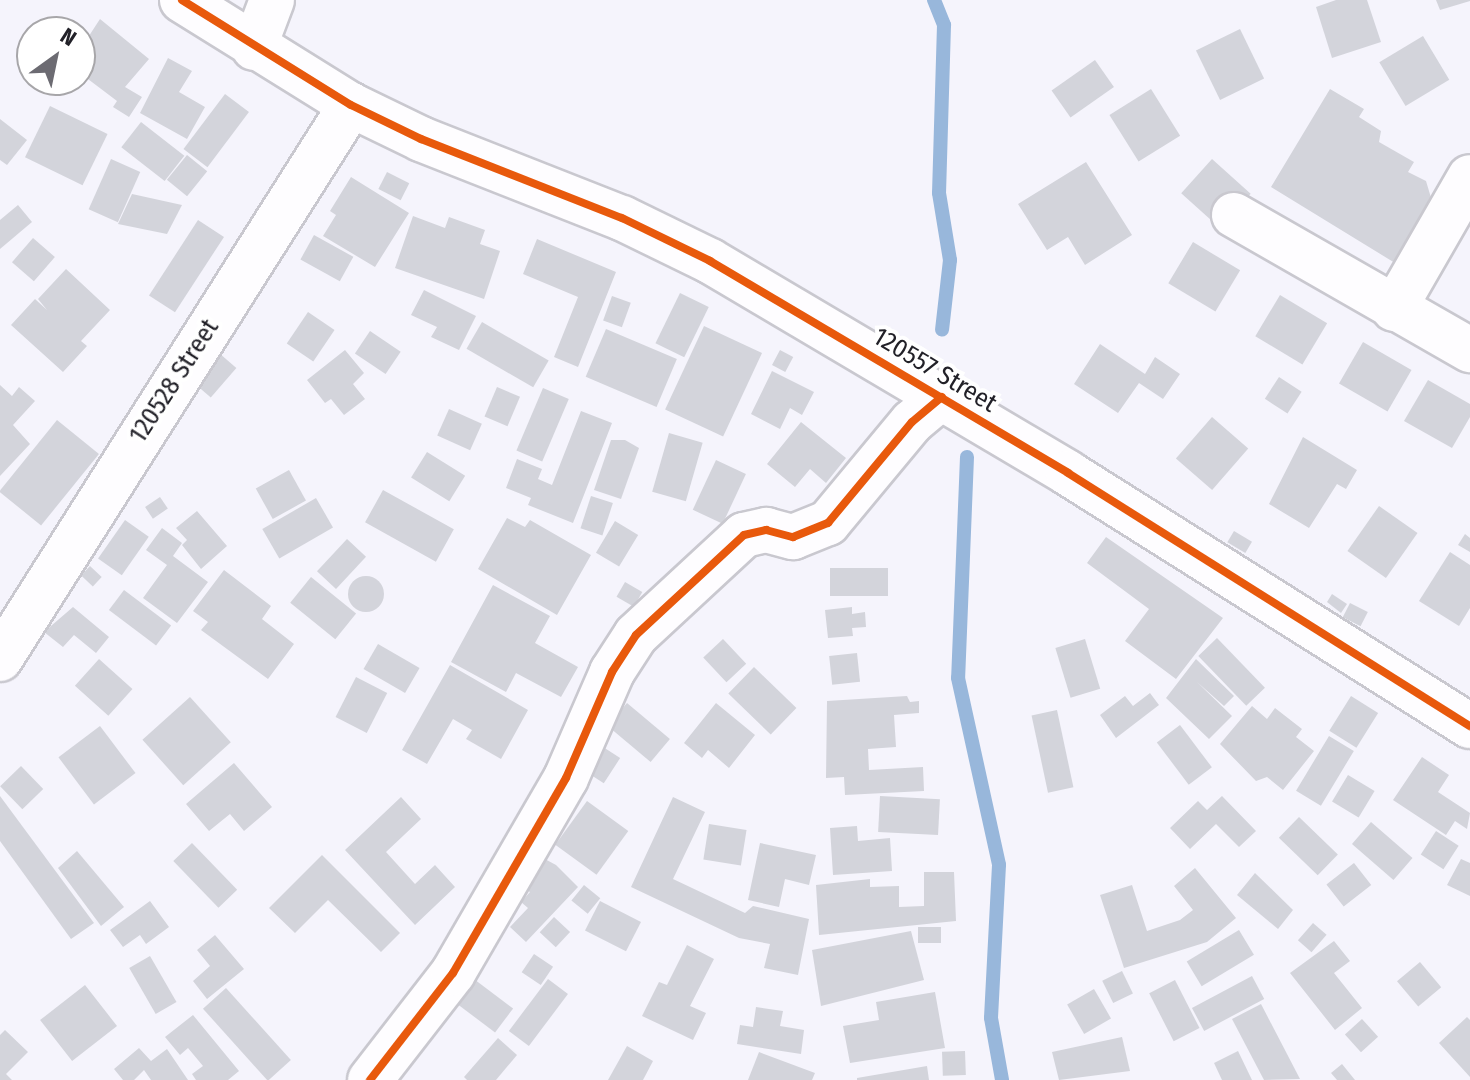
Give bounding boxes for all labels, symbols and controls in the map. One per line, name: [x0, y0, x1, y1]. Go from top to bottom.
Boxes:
north arrow: [16, 16, 96, 96]
text: N: [55, 22, 81, 52]
street label: 120528 Street: [122, 313, 226, 449]
street label: 120557 Street: [867, 321, 1003, 419]

